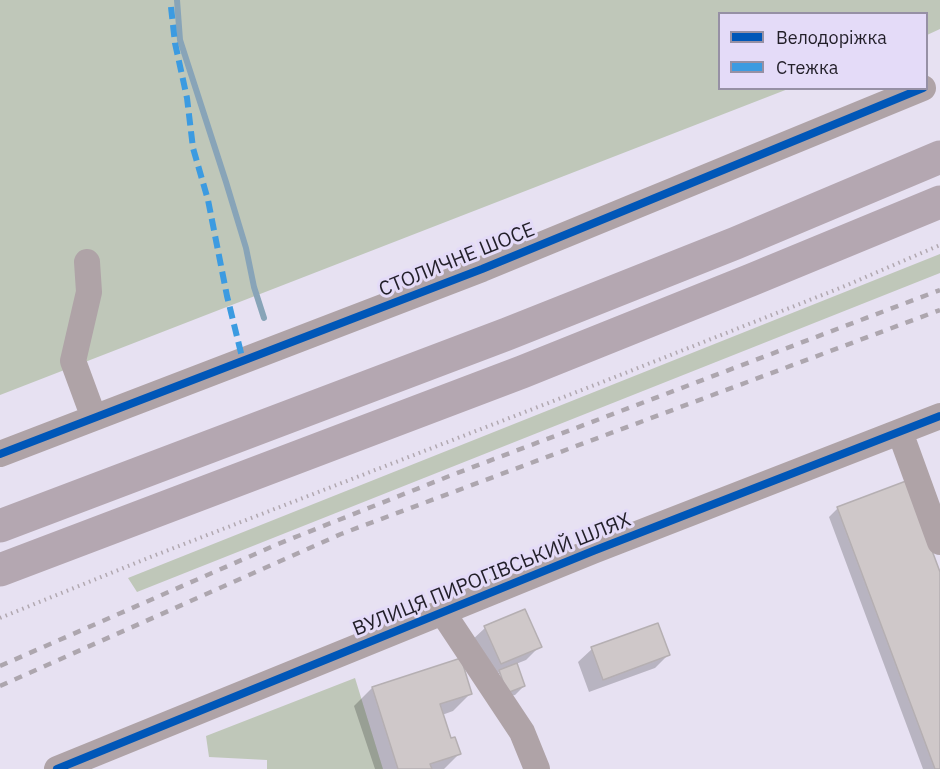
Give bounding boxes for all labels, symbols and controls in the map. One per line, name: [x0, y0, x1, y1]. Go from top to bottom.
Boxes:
legend: [718, 12, 928, 90]
text: Велодоріжка: [776, 26, 887, 49]
text: Стежка: [776, 56, 838, 79]
street label: СТОЛИЧНЕ ШОСЕ: [376, 218, 538, 302]
street label: ВУЛИЦЯ ПИРОГІВСЬКИЙ ШЛЯХ: [349, 508, 635, 642]

